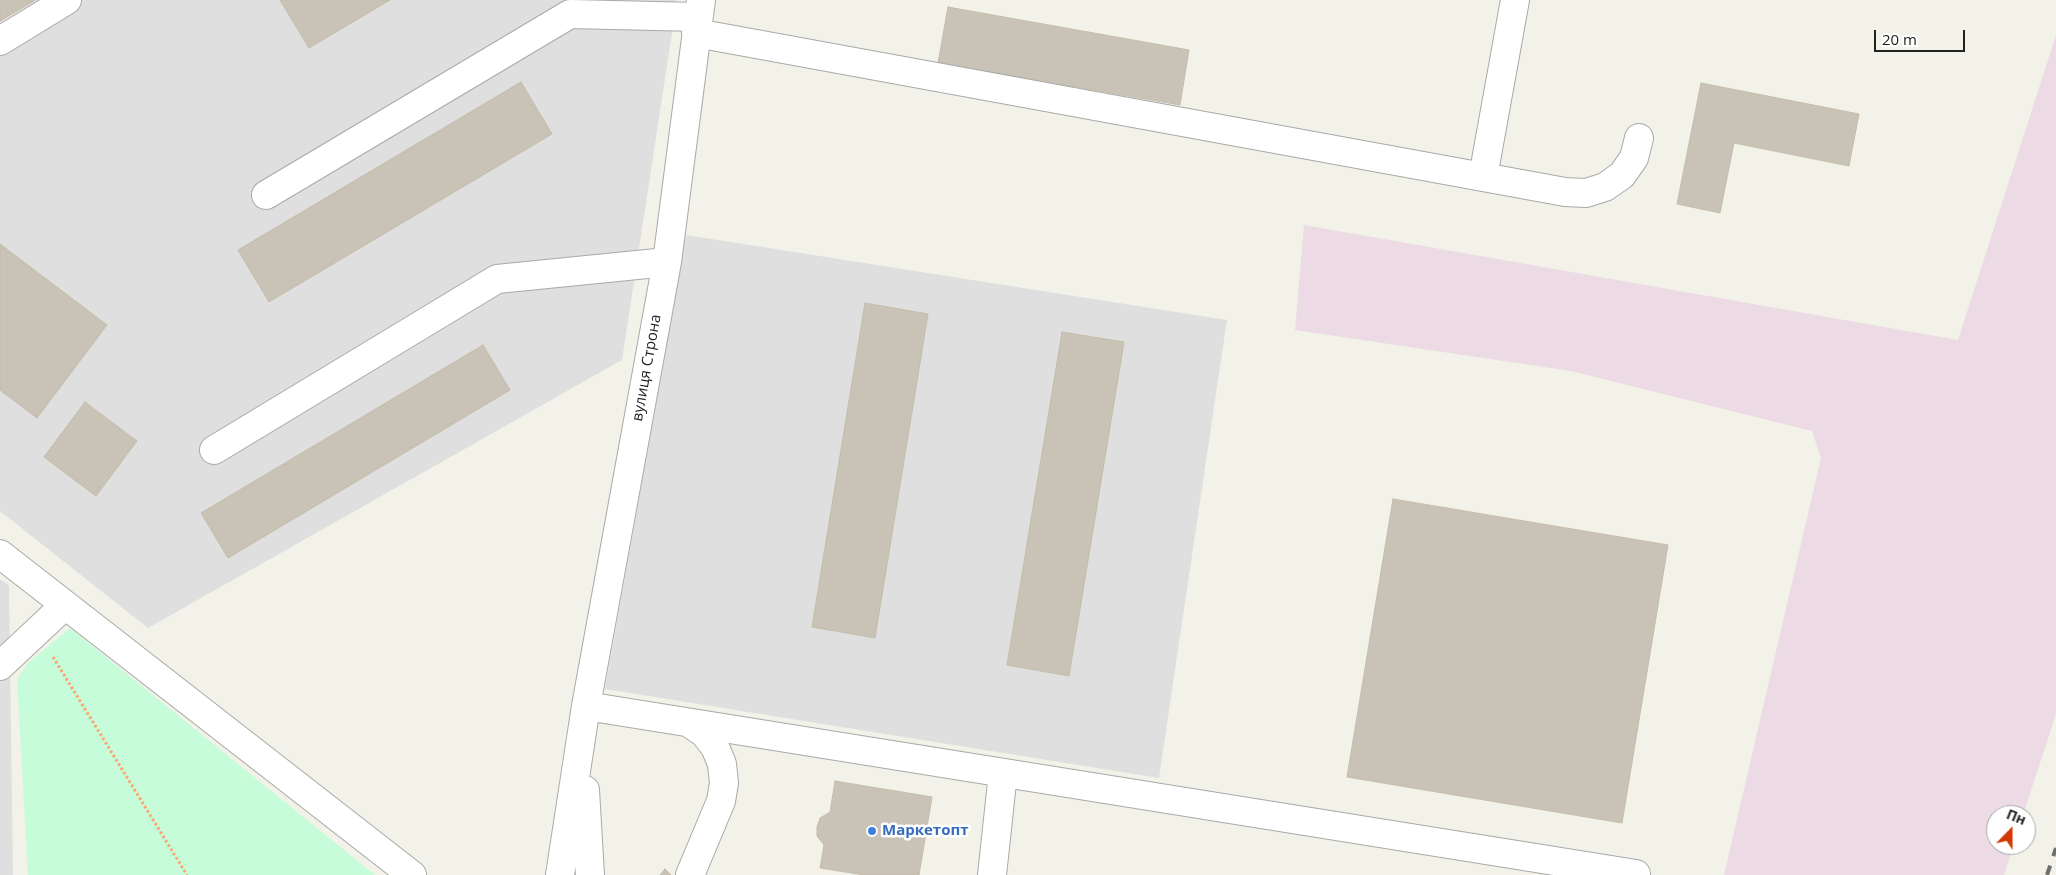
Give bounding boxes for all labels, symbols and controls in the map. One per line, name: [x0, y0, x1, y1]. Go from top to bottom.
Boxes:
scale bar: [1876, 20, 1967, 52]
text: 20 m: [1882, 29, 1917, 49]
street label: вулиця Строна: [629, 313, 665, 423]
text: Пн: [2004, 804, 2029, 829]
north arrow: [1986, 805, 2036, 855]
place label: Маркетопт: [882, 822, 969, 840]
marker: Маркетопт: [866, 825, 878, 837]

